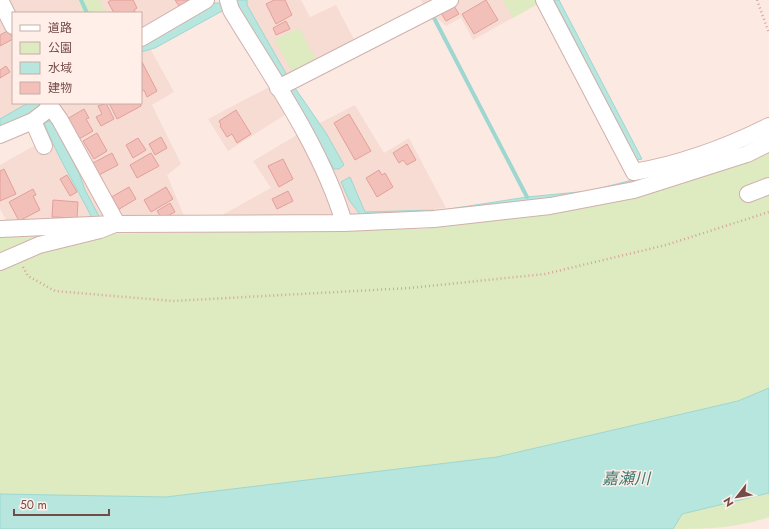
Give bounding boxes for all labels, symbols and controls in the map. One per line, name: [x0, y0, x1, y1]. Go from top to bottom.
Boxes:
legend: [12, 12, 142, 104]
text: 道路: [48, 19, 72, 37]
text: 公園: [48, 39, 72, 57]
text: 水域: [48, 59, 72, 77]
text: 建物: [48, 79, 72, 97]
water label: 嘉瀬川: [602, 467, 652, 490]
north arrow: [717, 477, 757, 517]
scale bar: [14, 491, 109, 517]
text: N: [719, 494, 738, 510]
text: 50 m: [20, 496, 47, 514]

